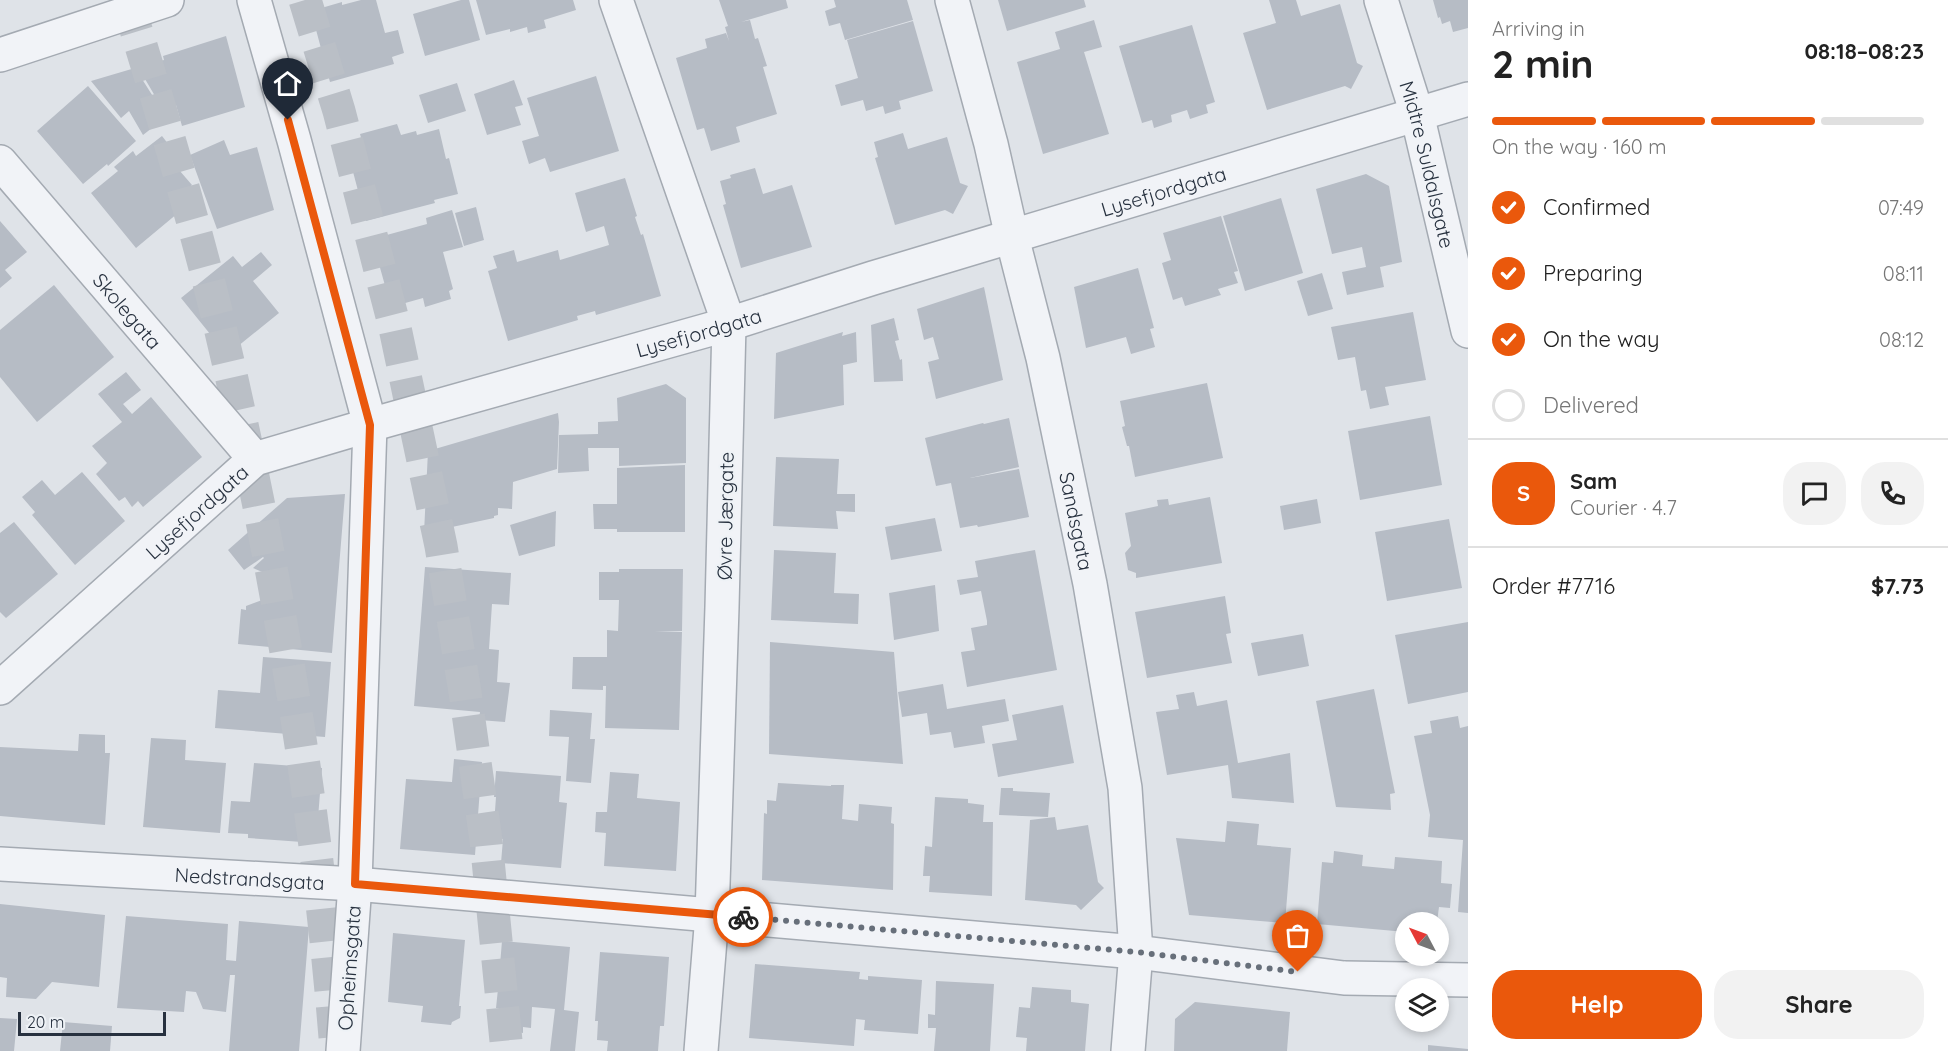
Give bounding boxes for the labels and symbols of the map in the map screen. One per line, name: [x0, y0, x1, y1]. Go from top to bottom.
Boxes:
pin: [262, 58, 313, 120]
street label: Midtre Suldalsgate: [1395, 77, 1461, 250]
street label: Lysefjordgata: [1098, 160, 1229, 221]
street label: Skolegata: [88, 267, 167, 354]
street label: Lysefjordgata: [633, 302, 764, 362]
street label: Øvre Jærgate: [711, 452, 739, 580]
street label: Lysefjordgata: [140, 459, 253, 564]
street label: Sandsgata: [1055, 470, 1099, 573]
street label: Nedstrandsgata: [174, 861, 325, 895]
courier: [713, 887, 773, 947]
street label: Opheimsgata: [332, 905, 366, 1031]
pin: [1272, 910, 1323, 972]
north arrow: [1395, 912, 1449, 966]
scale bar: [18, 1009, 166, 1036]

